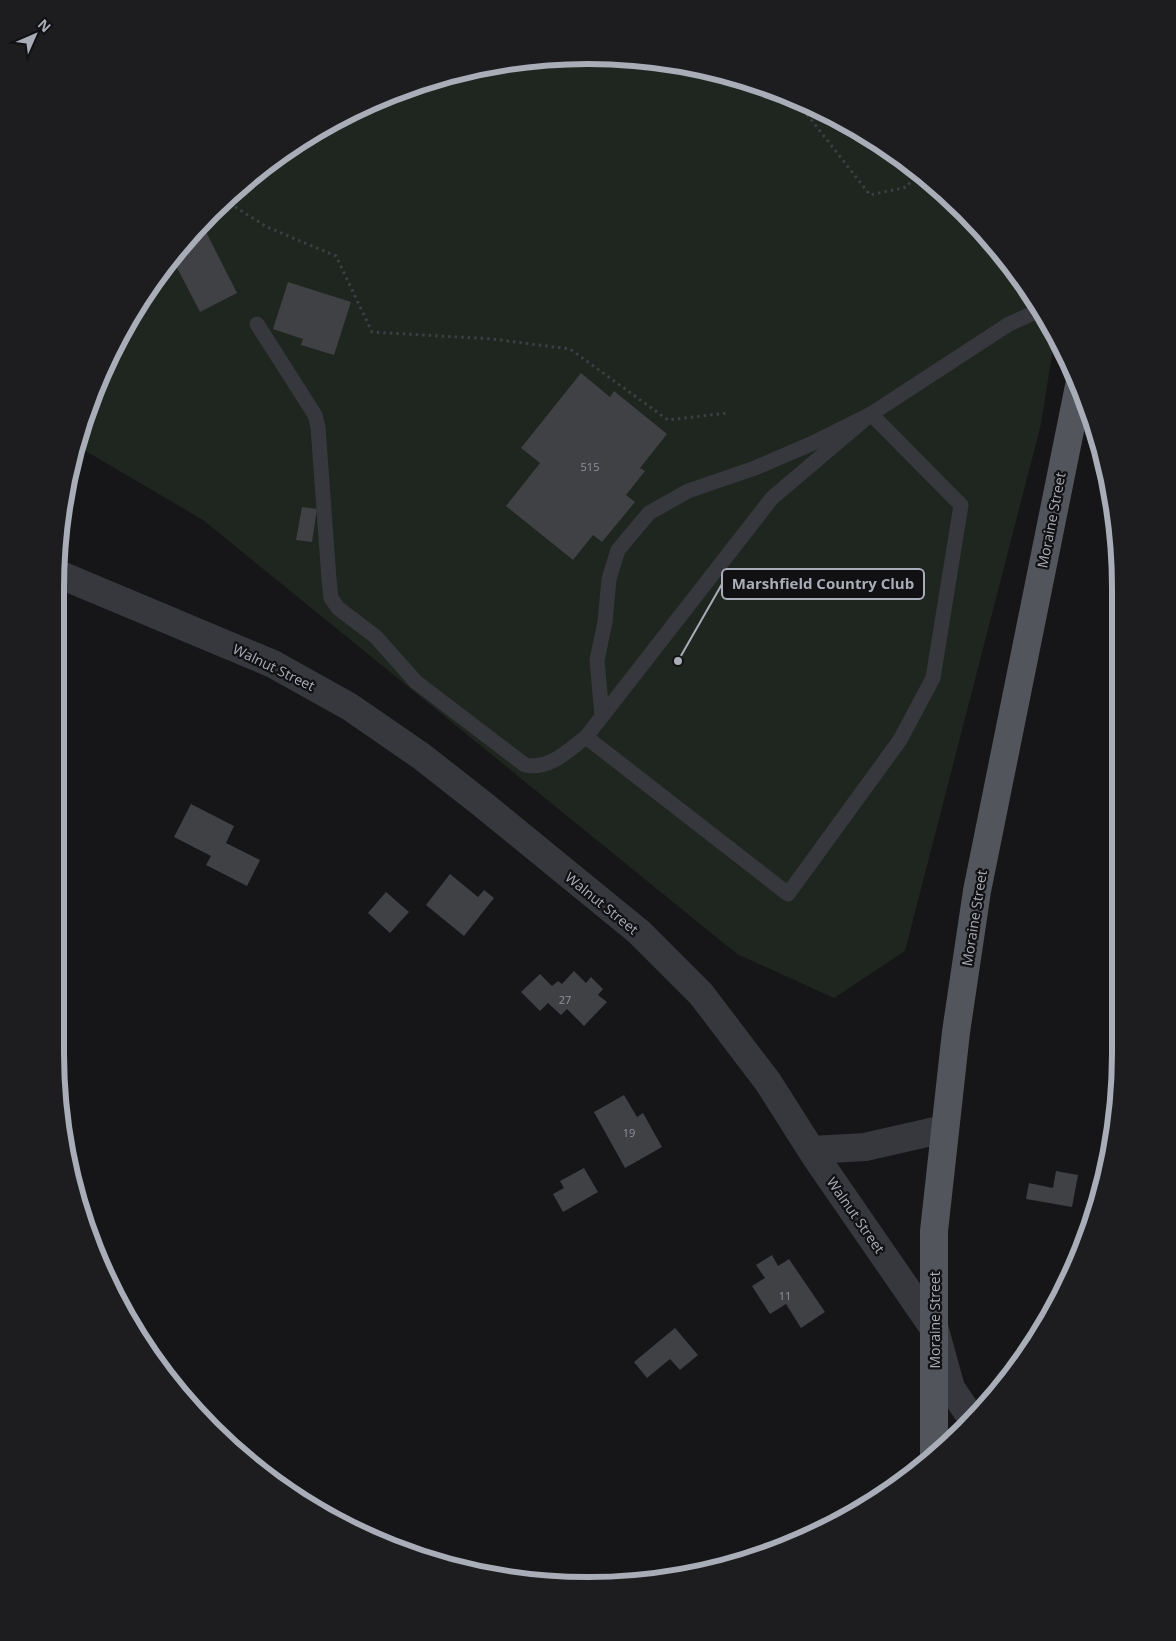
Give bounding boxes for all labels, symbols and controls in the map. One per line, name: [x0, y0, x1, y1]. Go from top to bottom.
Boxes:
north arrow: [10, 10, 60, 60]
text: N: [34, 15, 55, 36]
house number: 515: [581, 459, 599, 474]
street label: Moraine Street: [1032, 470, 1070, 570]
callout: Marshfield Country Club: [722, 569, 924, 599]
text: Marshfield Country Club: [732, 573, 914, 593]
street label: Walnut Street: [230, 639, 318, 695]
street label: Walnut Street: [561, 868, 643, 938]
street label: Moraine Street: [957, 868, 991, 968]
house number: 27: [559, 992, 571, 1007]
house number: 19: [623, 1125, 635, 1140]
street label: Walnut Street: [823, 1173, 889, 1257]
street label: Moraine Street: [925, 1271, 944, 1369]
house number: 11: [779, 1288, 791, 1303]

